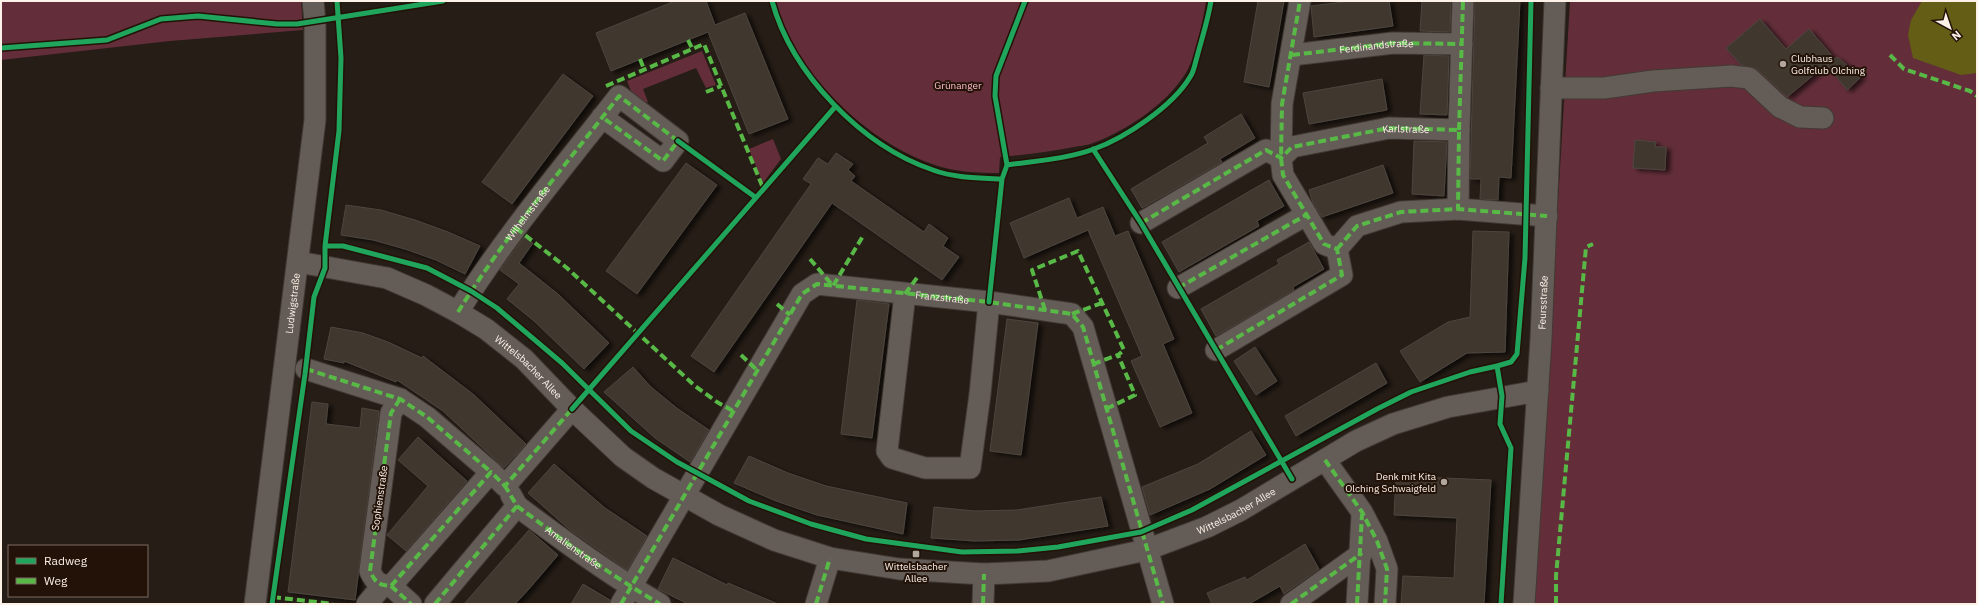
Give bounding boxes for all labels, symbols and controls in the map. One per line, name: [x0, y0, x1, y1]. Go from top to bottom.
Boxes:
north arrow: [1930, 8, 1970, 48]
text: N: [1949, 28, 1964, 44]
street label: Ferdinandstraße: [1339, 37, 1414, 56]
place label: Clubhaus Golfclub Olching: [1791, 52, 1866, 77]
marker: Clubhaus Golfclub Olching: [1778, 59, 1788, 69]
park label: Grünanger: [934, 79, 982, 92]
street label: Karlstraße: [1381, 122, 1430, 136]
street label: Wilhelmstraße: [503, 183, 553, 243]
street label: Ludwigstraße: [283, 272, 303, 334]
street label: Feursstraße: [1535, 275, 1551, 330]
street label: Franzstraße: [915, 288, 970, 307]
street label: Wittelsbacher Allee: [492, 332, 565, 402]
street label: Sophienstraße: [368, 464, 391, 532]
place label: Denk mit Kita Olching Schwaigfeld: [1345, 470, 1437, 495]
marker: Denk mit Kita Olching Schwaigfeld: [1439, 477, 1449, 487]
street label: Wittelsbacher Allee: [1195, 484, 1279, 537]
street label: Amalienstraße: [543, 523, 604, 572]
legend: [8, 545, 148, 597]
marker: Wittelsbacher Allee: [911, 549, 921, 559]
text: Radweg: [44, 553, 88, 568]
place label: Wittelsbacher Allee: [885, 560, 948, 585]
text: Weg: [44, 573, 68, 588]

